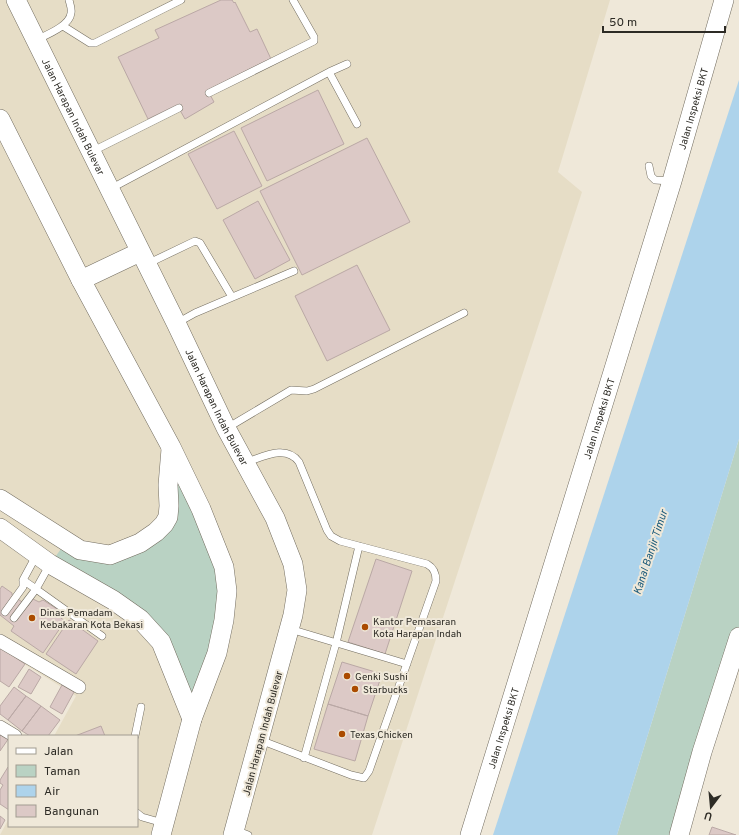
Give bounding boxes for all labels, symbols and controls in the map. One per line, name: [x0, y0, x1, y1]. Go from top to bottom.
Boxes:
scale bar: [603, 8, 725, 34]
text: 50 m: [609, 15, 637, 31]
street label: Jalan Harapan Indah Bulevar: [38, 57, 107, 178]
street label: Jalan Inspeksi BKT: [676, 66, 712, 151]
street label: Jalan Harapan Indah Bulevar: [181, 347, 250, 469]
street label: Jalan Inspeksi BKT: [581, 376, 619, 461]
water label: Kanal Banjir Timur: [631, 507, 671, 596]
place label: Dinas Pemadam Kebakaran Kota Bekasi: [40, 607, 143, 632]
marker: Dinas Pemadam Kebakaran Kota Bekasi: [27, 613, 37, 623]
place label: Kantor Pemasaran Kota Harapan Indah: [373, 616, 462, 641]
marker: Kantor Pemasaran Kota Harapan Indah: [360, 622, 370, 632]
street label: Jalan Harapan Indah Bulevar: [241, 669, 286, 797]
marker: Genki Sushi: [342, 671, 352, 681]
place label: Genki Sushi: [355, 671, 408, 684]
marker: Starbucks: [350, 684, 360, 694]
place label: Starbucks: [363, 684, 408, 697]
street label: Jalan Inspeksi BKT: [486, 686, 523, 771]
marker: Texas Chicken: [337, 729, 347, 739]
place label: Texas Chicken: [350, 729, 413, 742]
legend: [8, 735, 138, 827]
text: Jalan: [44, 744, 73, 760]
text: Taman: [44, 764, 80, 780]
text: Air: [44, 784, 60, 800]
north arrow: [691, 787, 731, 827]
text: Bangunan: [44, 804, 99, 820]
text: U: [703, 808, 714, 823]

